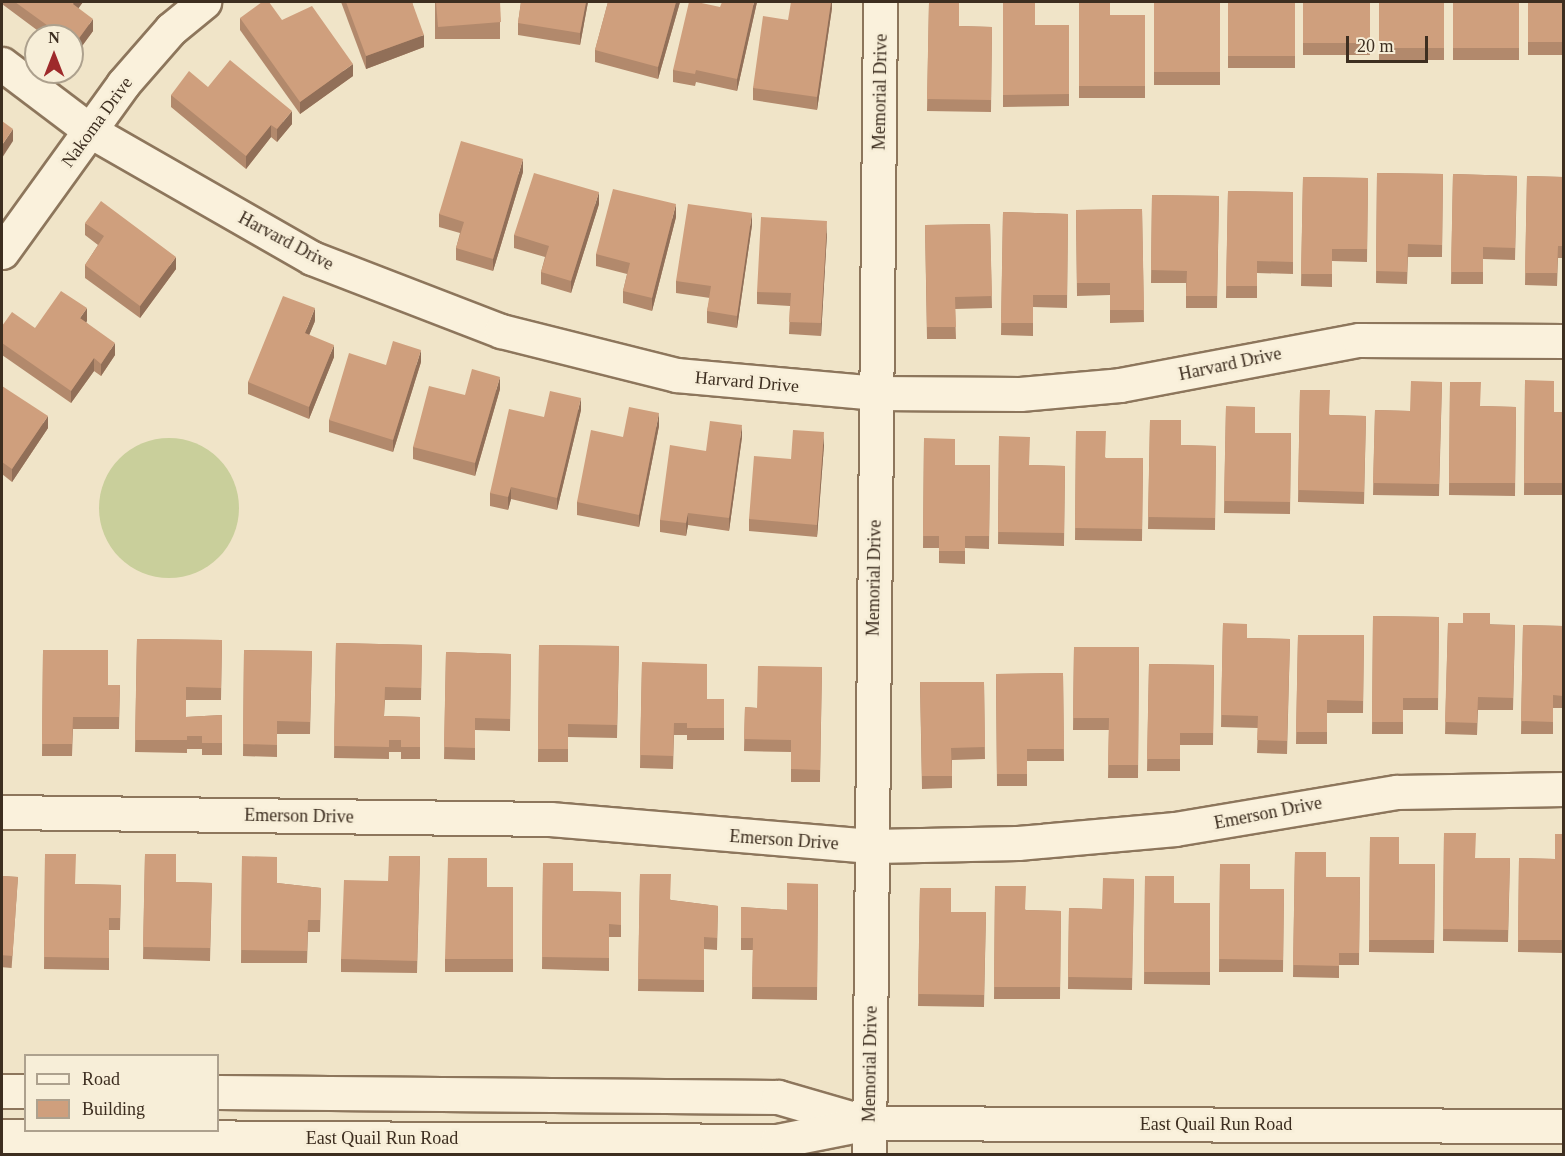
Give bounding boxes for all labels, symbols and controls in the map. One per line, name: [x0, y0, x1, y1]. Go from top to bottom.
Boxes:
north arrow: [24, 24, 84, 84]
scale bar: [1349, 24, 1432, 62]
text: N: [48, 29, 60, 46]
street label: Memorial Drive: [868, 34, 892, 150]
text: 20 m: [1357, 36, 1394, 56]
street label: Nakoma Drive: [57, 73, 137, 171]
street label: Harvard Drive: [235, 207, 337, 275]
street label: Harvard Drive: [1177, 343, 1283, 385]
street label: Harvard Drive: [694, 367, 800, 397]
street label: Memorial Drive: [862, 520, 886, 636]
street label: Emerson Drive: [1212, 792, 1324, 834]
street label: Emerson Drive: [244, 804, 354, 828]
street label: Emerson Drive: [729, 825, 839, 855]
street label: Memorial Drive: [858, 1006, 882, 1122]
legend: [24, 1054, 219, 1132]
text: Road: [82, 1069, 120, 1089]
text: Building: [82, 1099, 145, 1119]
street label: East Quail Run Road: [1140, 1113, 1292, 1135]
street label: East Quail Run Road: [306, 1127, 458, 1149]

